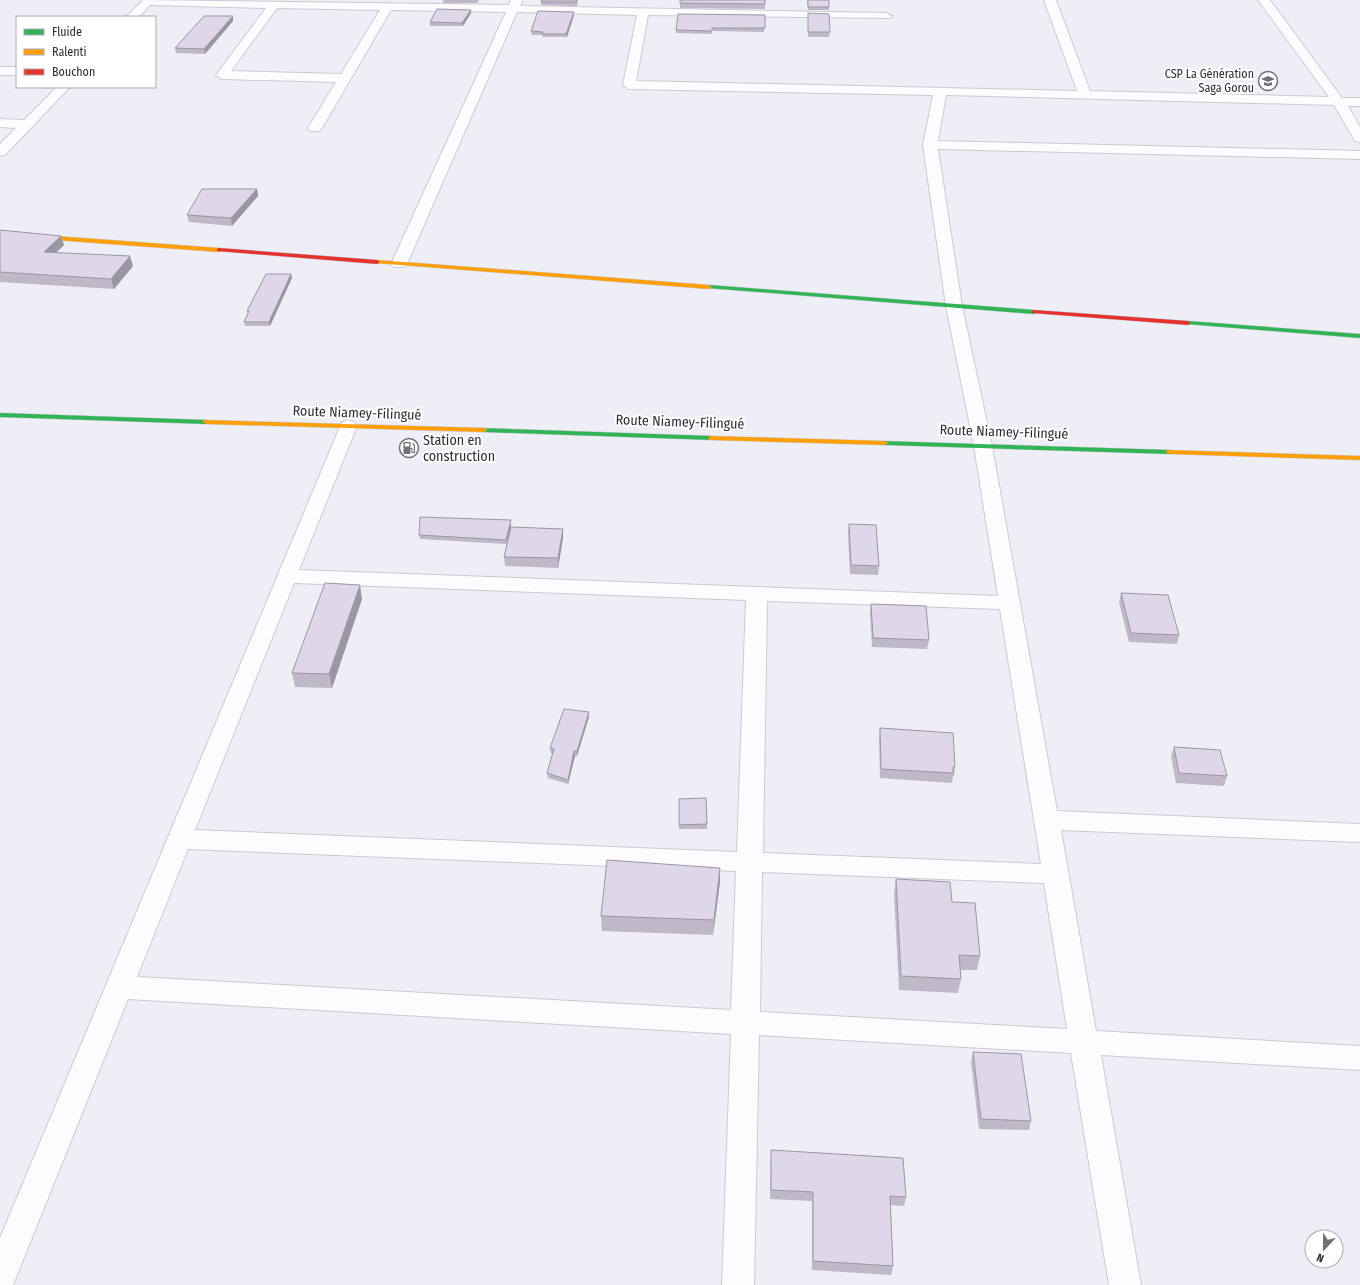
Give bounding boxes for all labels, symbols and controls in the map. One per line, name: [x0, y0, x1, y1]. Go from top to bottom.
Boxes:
legend: [16, 16, 156, 88]
text: Fluide: [52, 25, 82, 39]
text: Ralenti: [52, 45, 87, 59]
text: Bouchon: [52, 65, 95, 79]
place label: CSP La Génération Saga Gorou: [1165, 67, 1254, 95]
school or university icon: CSP La Génération Saga Gorou: [1257, 70, 1279, 92]
street label: Route Niamey-Filingué: [292, 402, 422, 424]
street label: Route Niamey-Filingué: [615, 411, 745, 433]
street label: Route Niamey-Filingué: [939, 421, 1069, 443]
place label: Station en construction: [423, 432, 495, 465]
fuel station icon: Station en construction: [398, 437, 420, 459]
north arrow: [1304, 1229, 1344, 1269]
text: N: [1315, 1251, 1326, 1265]

